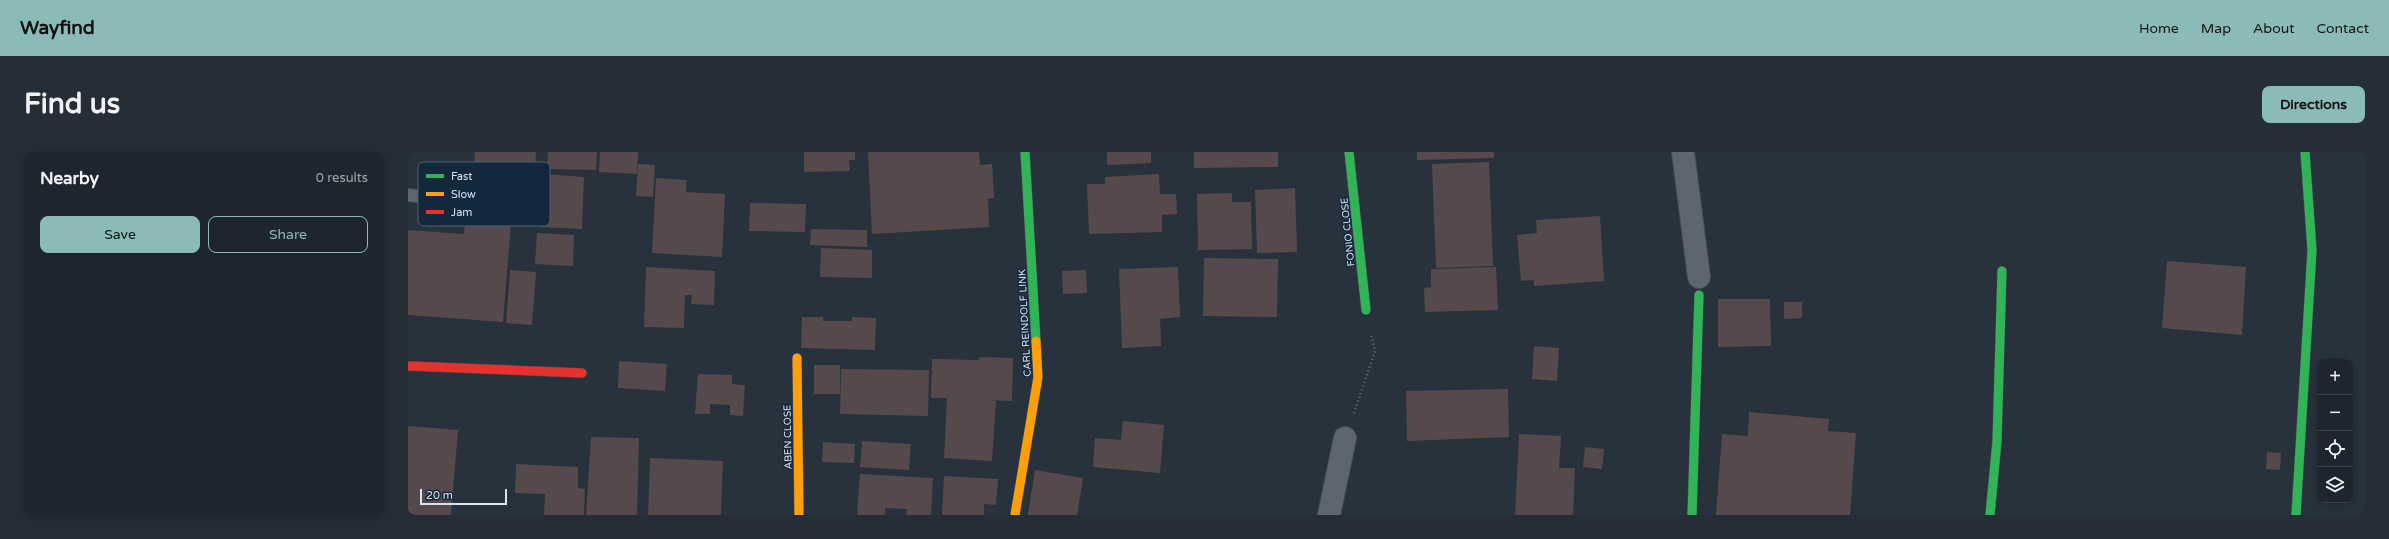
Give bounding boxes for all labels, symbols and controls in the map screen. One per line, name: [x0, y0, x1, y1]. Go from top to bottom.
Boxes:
text: Wayfind: [20, 17, 95, 39]
text: Home: [2139, 20, 2179, 37]
text: Map: [2201, 20, 2231, 37]
text: About: [2253, 20, 2295, 37]
text: Contact: [2317, 20, 2369, 37]
button: Directions: [2262, 86, 2365, 123]
text: Find us: [24, 87, 120, 121]
legend: [418, 162, 550, 226]
text: Nearby: [40, 168, 99, 189]
text: 0 results: [316, 170, 368, 186]
text: Fast: [451, 170, 472, 183]
text: Slow: [451, 188, 476, 201]
street label: FONIO CLOSE: [1338, 197, 1358, 267]
text: Jam: [451, 206, 472, 219]
button: Save: [40, 216, 200, 253]
button: Share: [208, 216, 368, 253]
street label: CARL REINDOLF LINK: [1016, 269, 1034, 377]
map controls: [2317, 359, 2353, 503]
button: +: [2317, 359, 2353, 395]
button: −: [2317, 395, 2353, 431]
street label: ABEN CLOSE: [781, 404, 795, 469]
button: locate: [2317, 431, 2353, 467]
button: layers: [2317, 467, 2353, 503]
scale bar: [420, 487, 507, 506]
text: 20 m: [426, 489, 453, 502]

